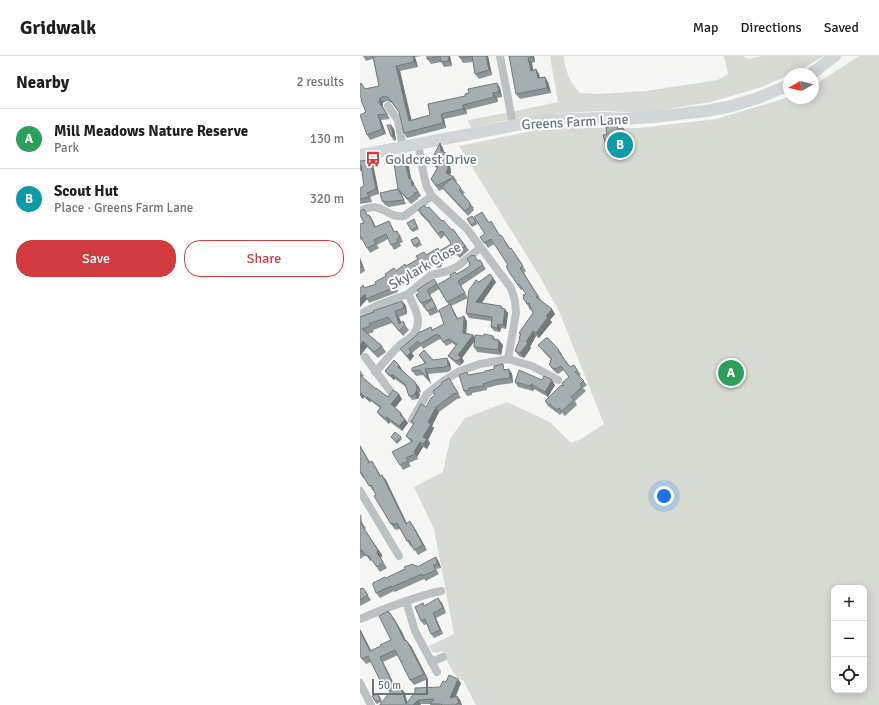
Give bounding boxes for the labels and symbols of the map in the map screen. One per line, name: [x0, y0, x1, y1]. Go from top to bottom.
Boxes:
north arrow: [783, 68, 819, 104]
street label: Greens Farm Lane: [521, 111, 629, 133]
pin: B: [607, 130, 633, 160]
bus stop icon: Goldcrest Drive: [364, 150, 382, 168]
place label: Goldcrest Drive: [385, 151, 477, 168]
street label: Skylark Close: [386, 238, 464, 294]
pin: A: [718, 358, 744, 388]
your location: [654, 486, 674, 506]
scale bar: [372, 677, 428, 696]

